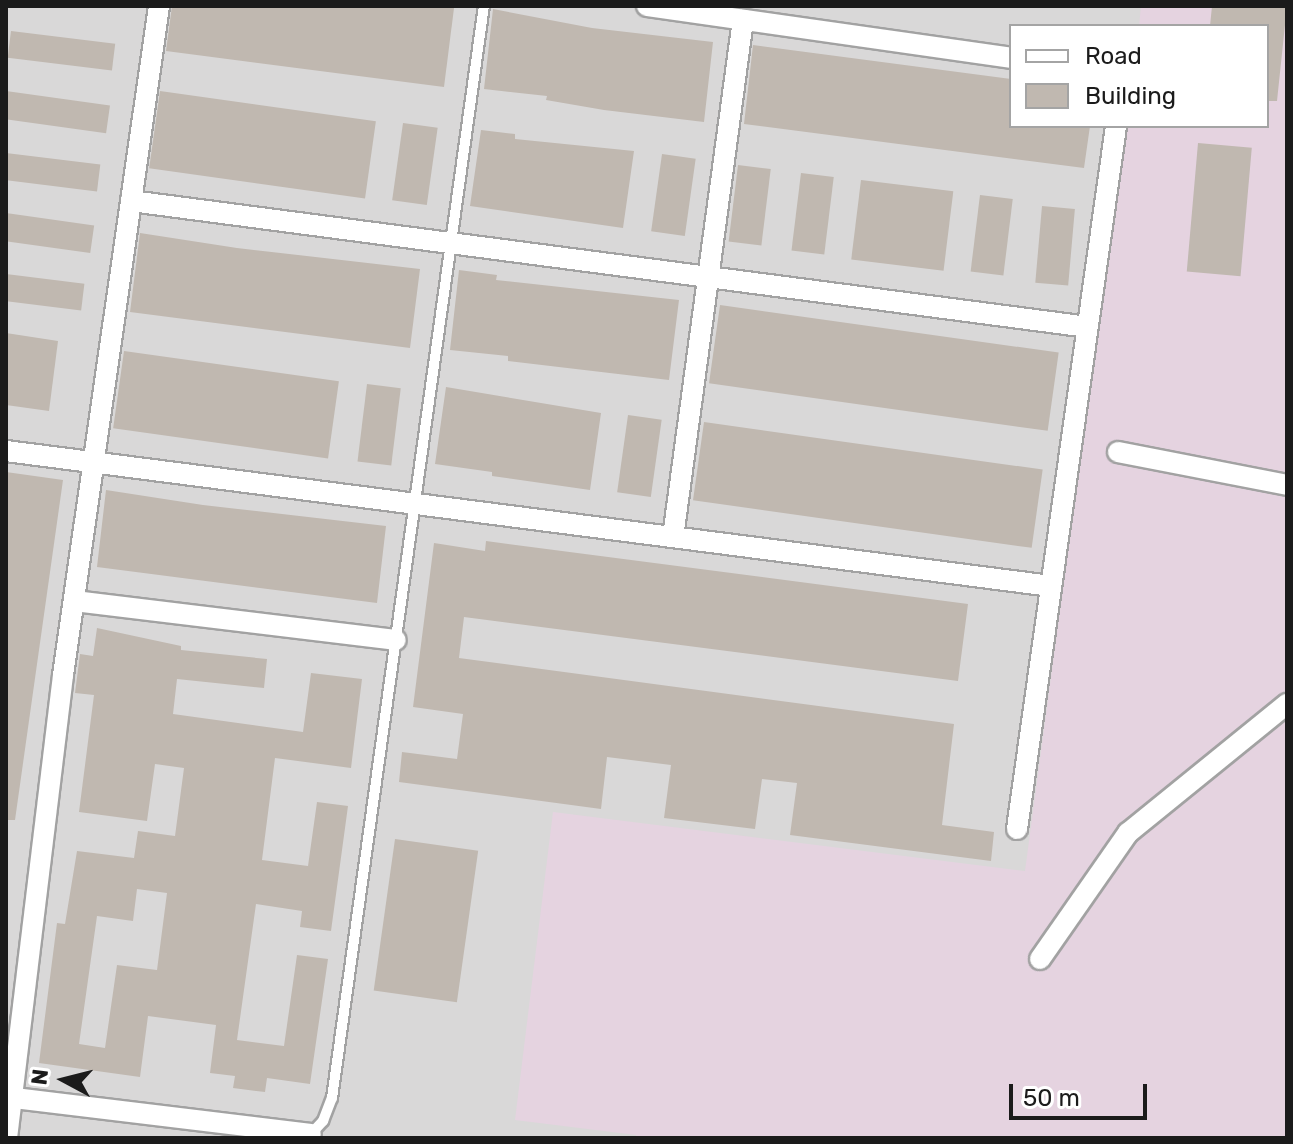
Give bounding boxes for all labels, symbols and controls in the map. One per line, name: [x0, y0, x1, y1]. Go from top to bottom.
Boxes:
legend: [1009, 24, 1269, 128]
text: Road: [1085, 42, 1142, 70]
text: Building: [1085, 82, 1176, 110]
north arrow: [24, 1040, 104, 1120]
text: N: [25, 1068, 54, 1087]
scale bar: [1013, 1068, 1151, 1118]
text: 50 m: [1023, 1084, 1080, 1112]

